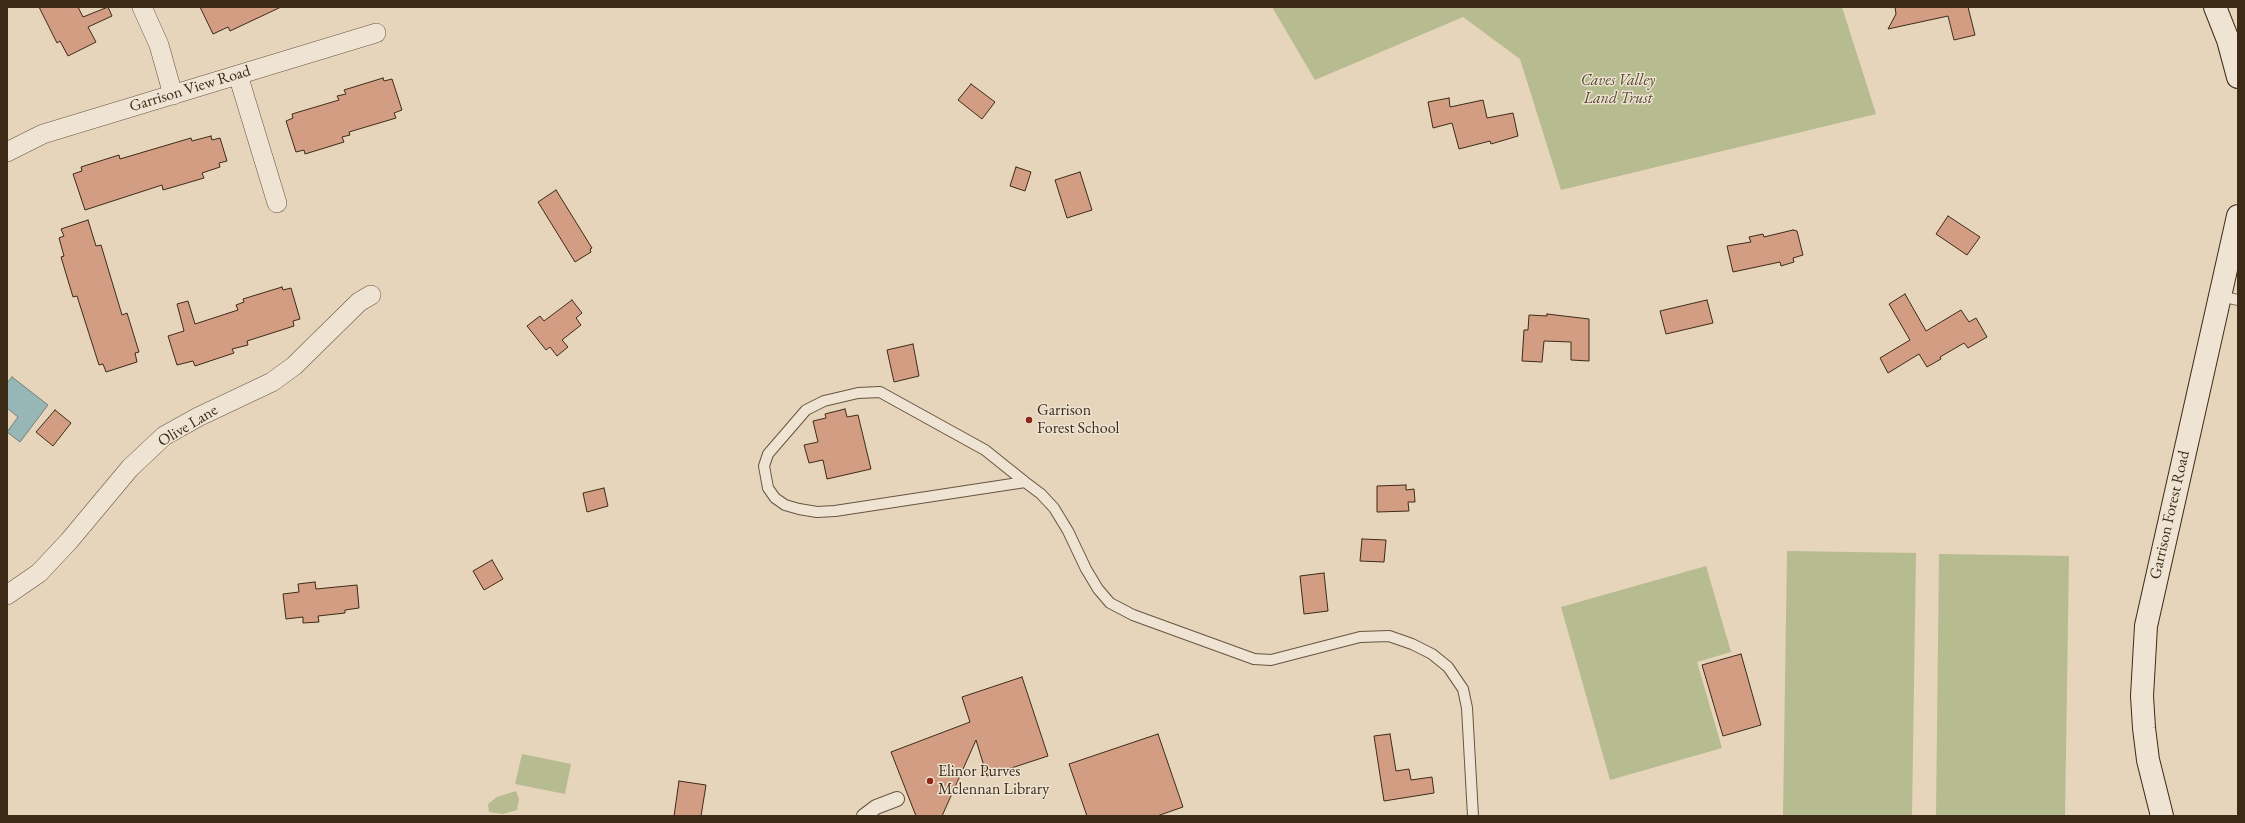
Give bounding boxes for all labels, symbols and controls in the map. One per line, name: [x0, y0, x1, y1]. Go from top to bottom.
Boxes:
street label: Garrison View Road: [127, 61, 253, 117]
park label: Caves Valley Land Trust: [1581, 71, 1655, 109]
street label: Olive Lane: [155, 401, 221, 451]
place label: Garrison Forest School: [1037, 401, 1119, 439]
marker: Garrison Forest School: [1024, 415, 1034, 425]
street label: Garrison Forest Road: [2146, 449, 2194, 581]
place label: Elinor Purves Mclennan Library: [938, 762, 1049, 800]
marker: Elinor Purves Mclennan Library: [925, 776, 935, 786]

